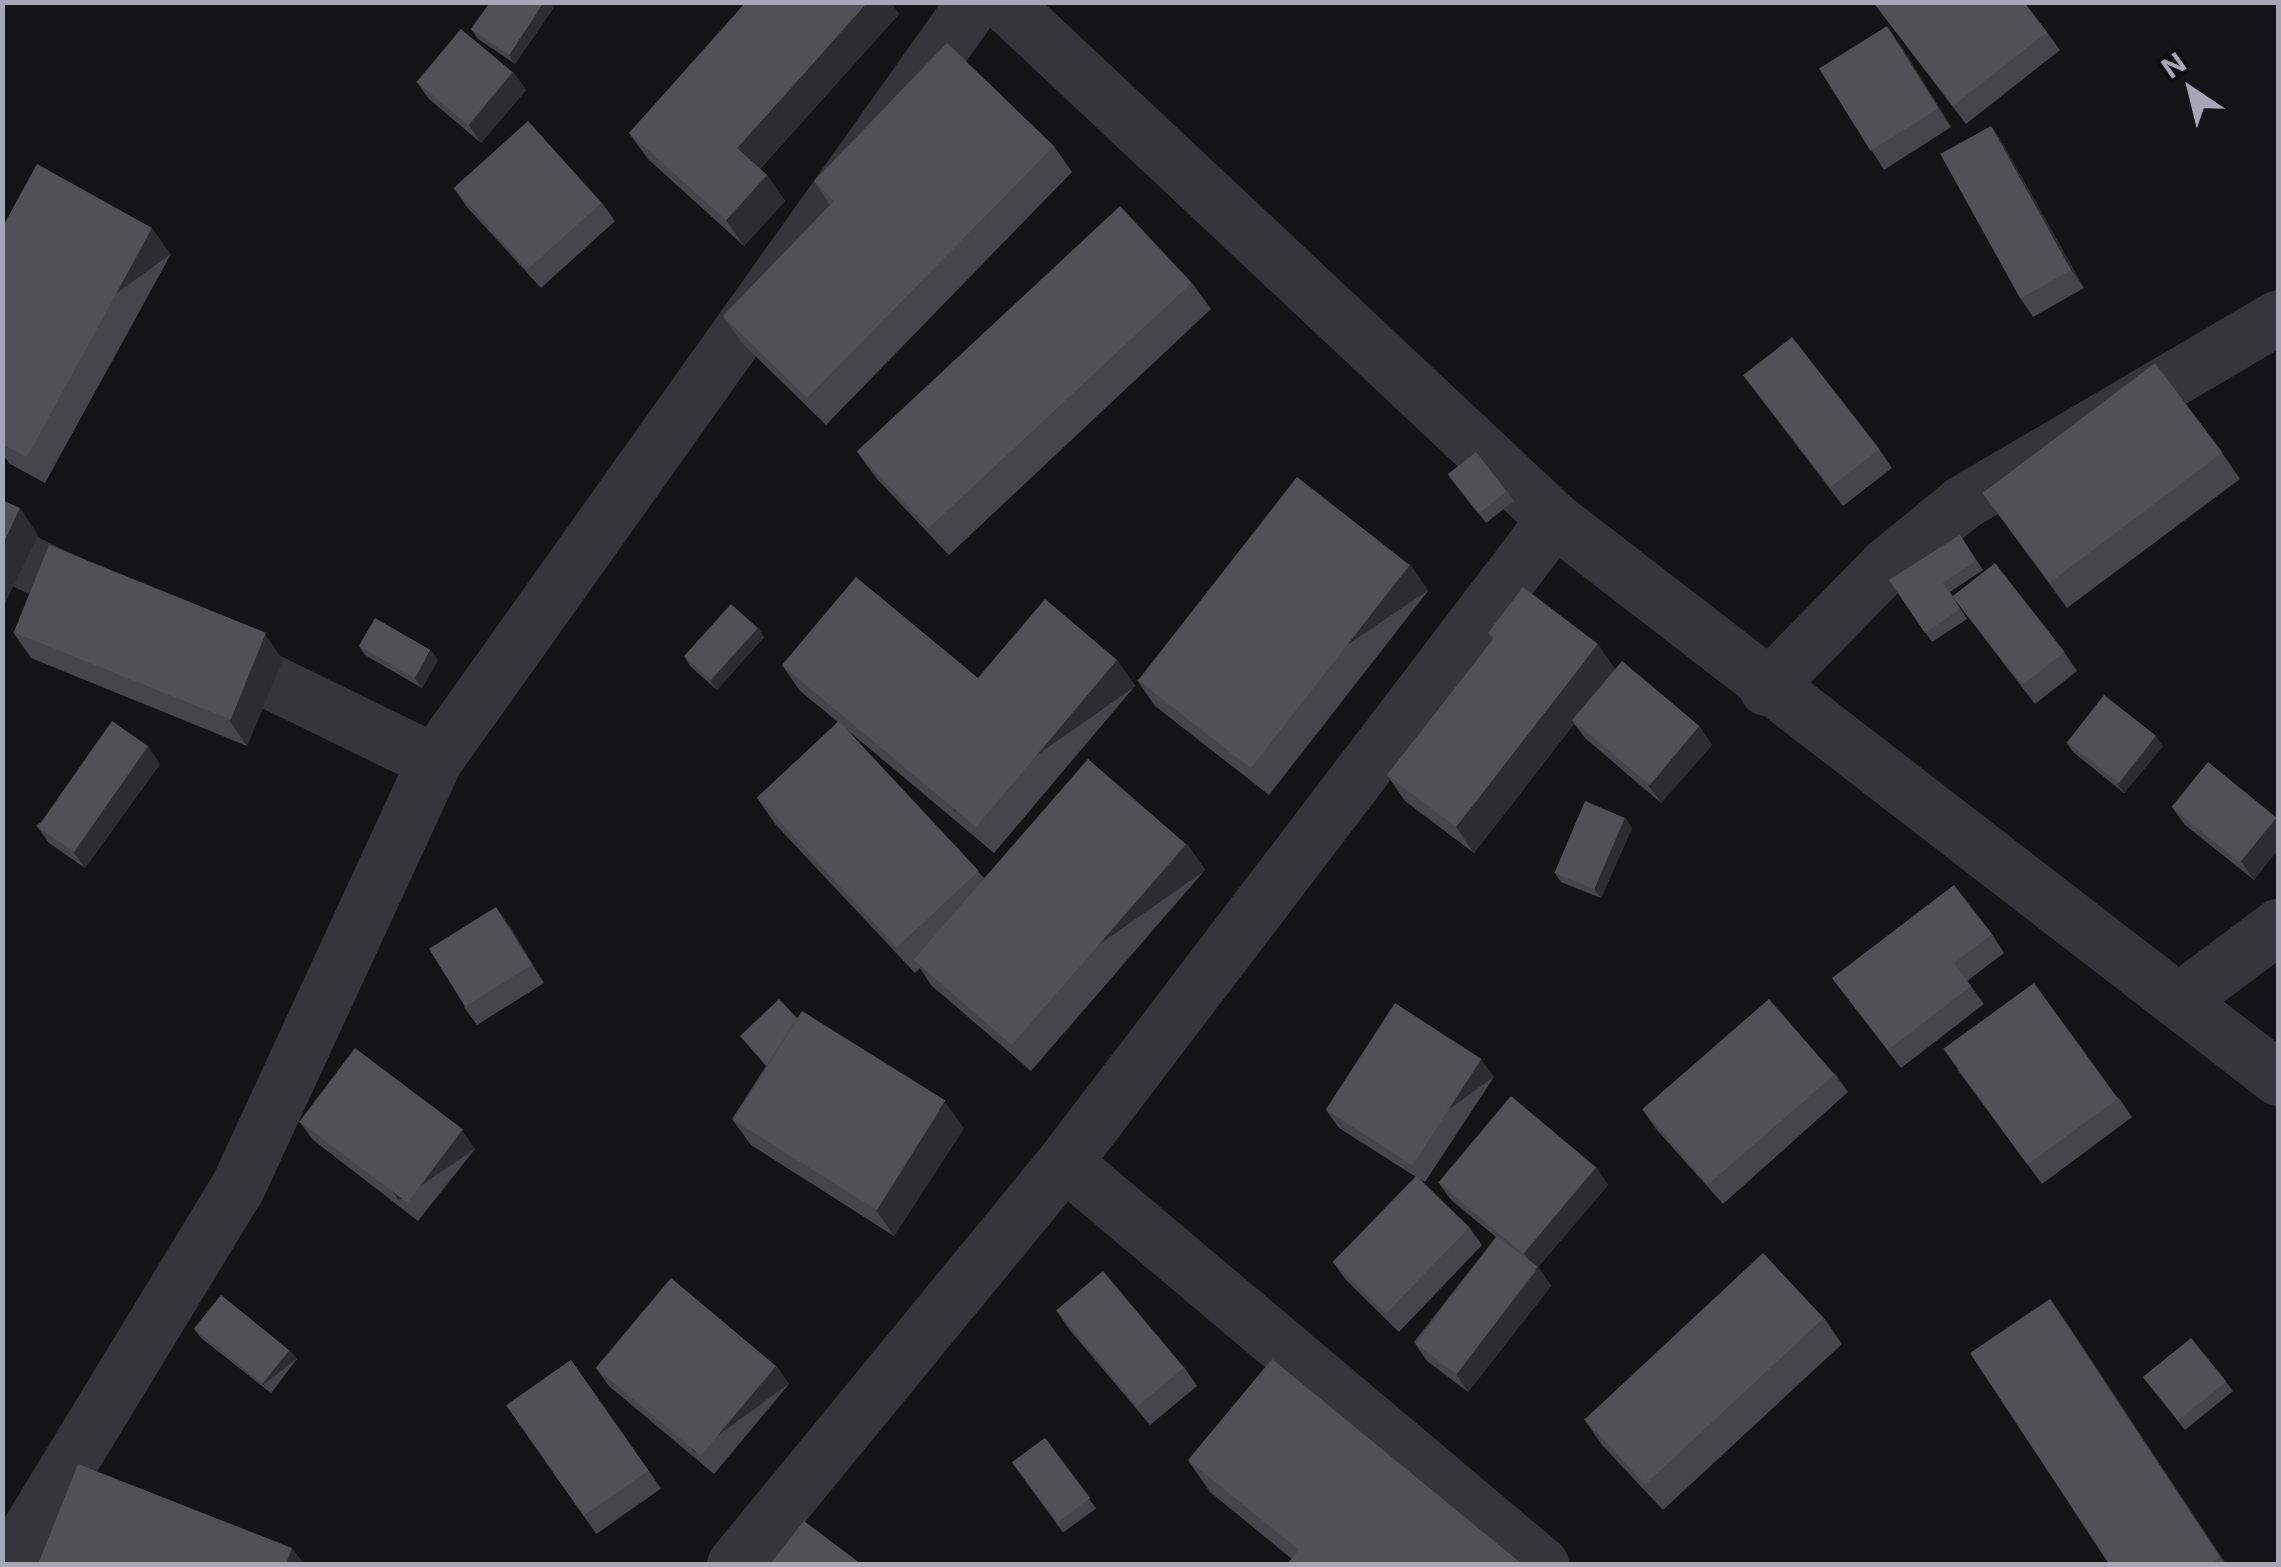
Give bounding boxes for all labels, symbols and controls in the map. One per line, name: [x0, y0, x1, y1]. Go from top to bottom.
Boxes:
north arrow: [2141, 40, 2241, 140]
text: N: [2155, 45, 2192, 85]

